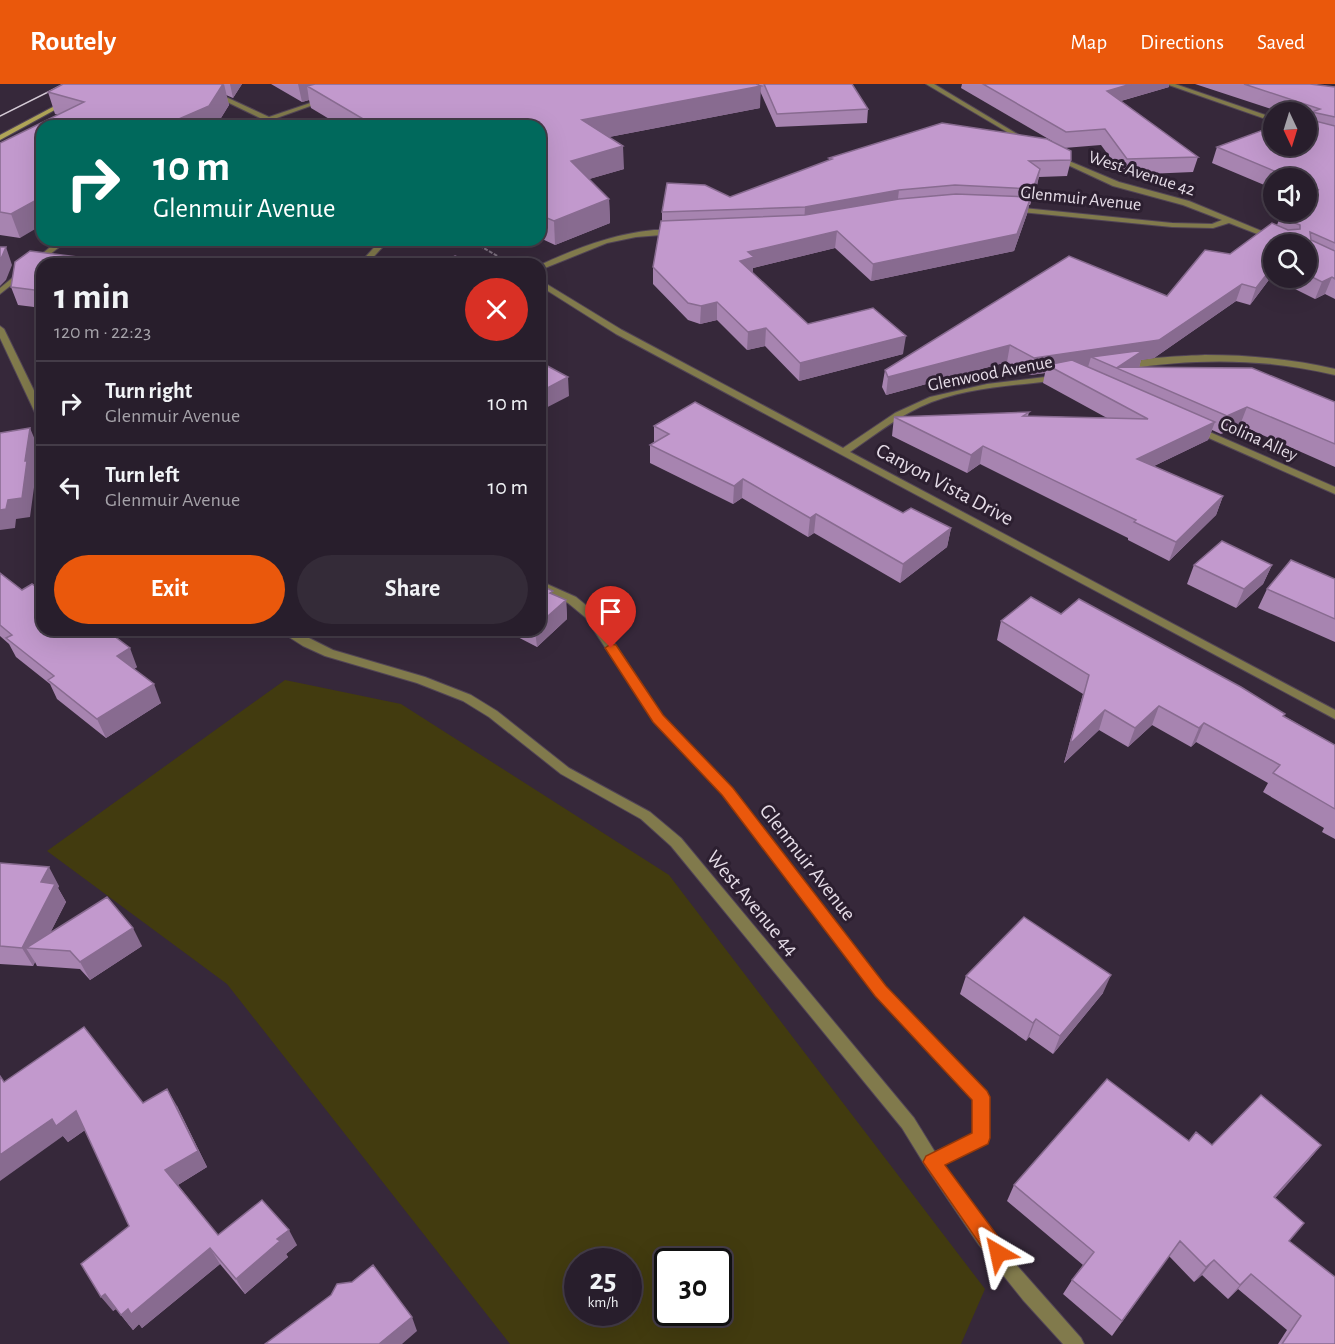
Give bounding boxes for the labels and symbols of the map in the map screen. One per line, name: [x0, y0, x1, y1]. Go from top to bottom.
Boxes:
north arrow: [1263, 102, 1317, 156]
street label: West Avenue 42: [1086, 148, 1197, 200]
street label: Glenmuir Avenue: [1019, 184, 1142, 214]
street label: Glenwood Avenue: [926, 353, 1054, 395]
street label: Colina Alley: [1217, 415, 1300, 465]
street label: Canyon Vista Drive: [873, 439, 1017, 529]
pin: [585, 586, 636, 648]
street label: Glenmuir Avenue: [756, 800, 860, 925]
street label: West Avenue 44: [703, 847, 803, 960]
position arrow: [966, 1221, 1030, 1285]
speed limit sign: 30: [654, 1248, 732, 1326]

